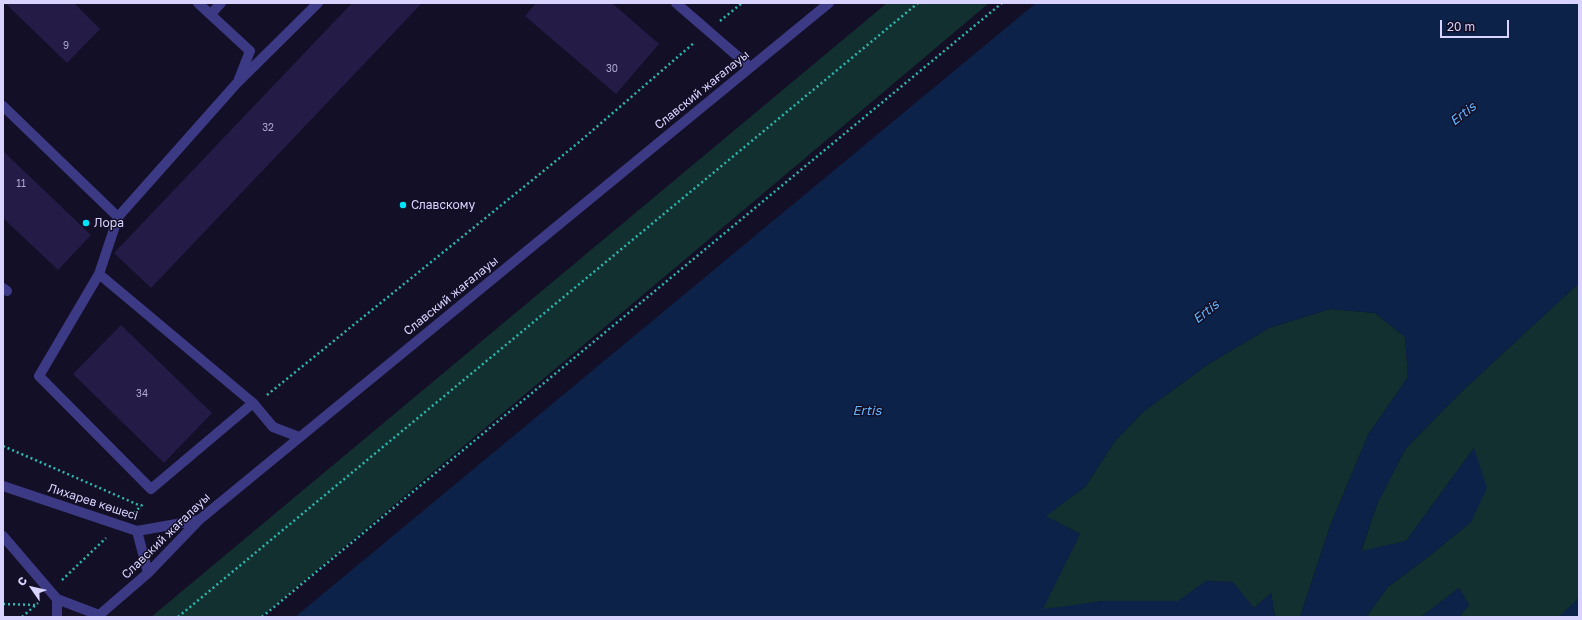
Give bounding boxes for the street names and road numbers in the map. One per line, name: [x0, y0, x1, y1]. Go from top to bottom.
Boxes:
street label: Славский жағалауы: [652, 48, 752, 132]
street label: Славский жағалауы: [401, 254, 501, 338]
street label: Лихарев көшесі: [46, 481, 140, 523]
street label: Славский жағалауы: [119, 490, 213, 582]

